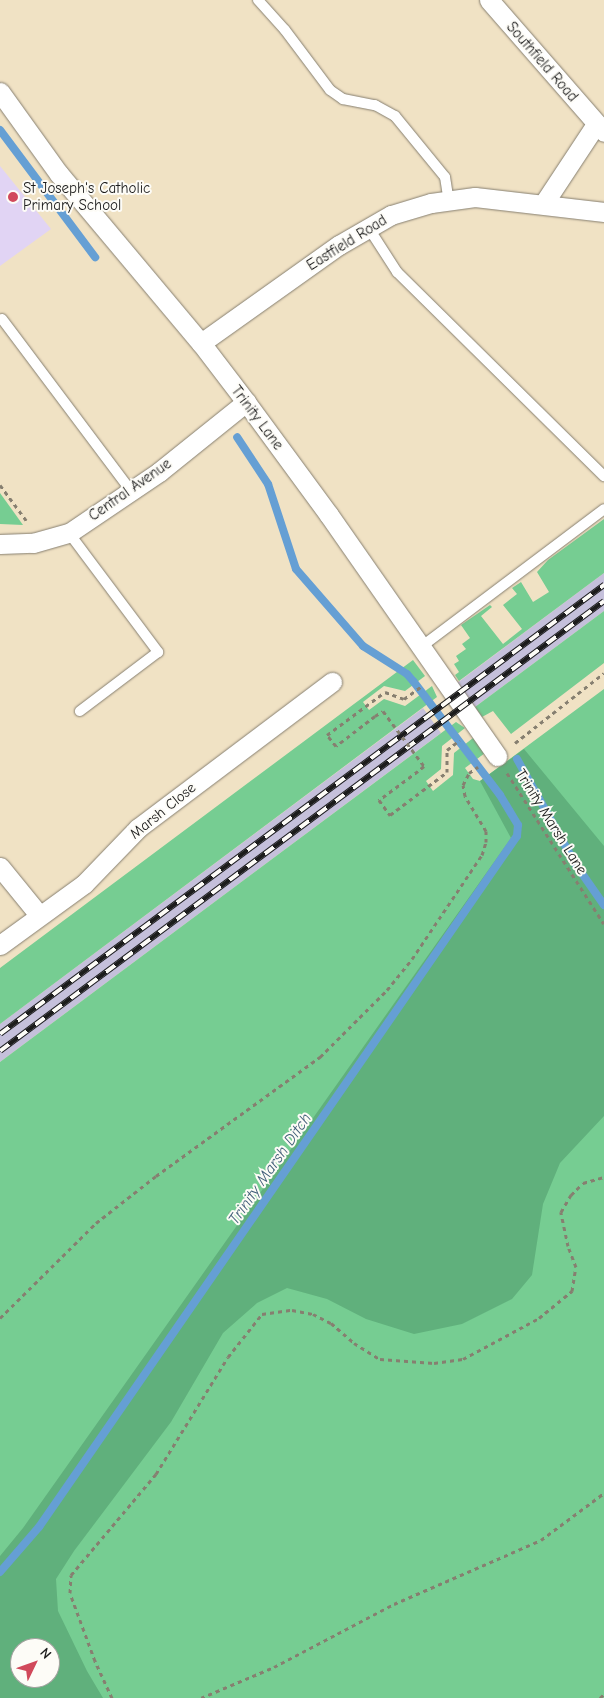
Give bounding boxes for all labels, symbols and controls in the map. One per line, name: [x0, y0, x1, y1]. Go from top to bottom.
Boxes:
street label: Southfield Road: [502, 18, 582, 106]
place label: St Joseph's Catholic Primary School: [23, 179, 150, 214]
marker: St Joseph's Catholic Primary School: [7, 191, 19, 203]
street label: Eastfield Road: [304, 211, 390, 275]
street label: Trinity Lane: [227, 382, 287, 454]
street label: Central Avenue: [85, 455, 175, 525]
street label: Trinity Marsh Lane: [511, 766, 591, 878]
street label: Marsh Close: [126, 779, 200, 843]
water label: Trinity Marsh Ditch: [224, 1110, 316, 1228]
north arrow: [10, 1638, 60, 1688]
text: N: [36, 1644, 55, 1662]

